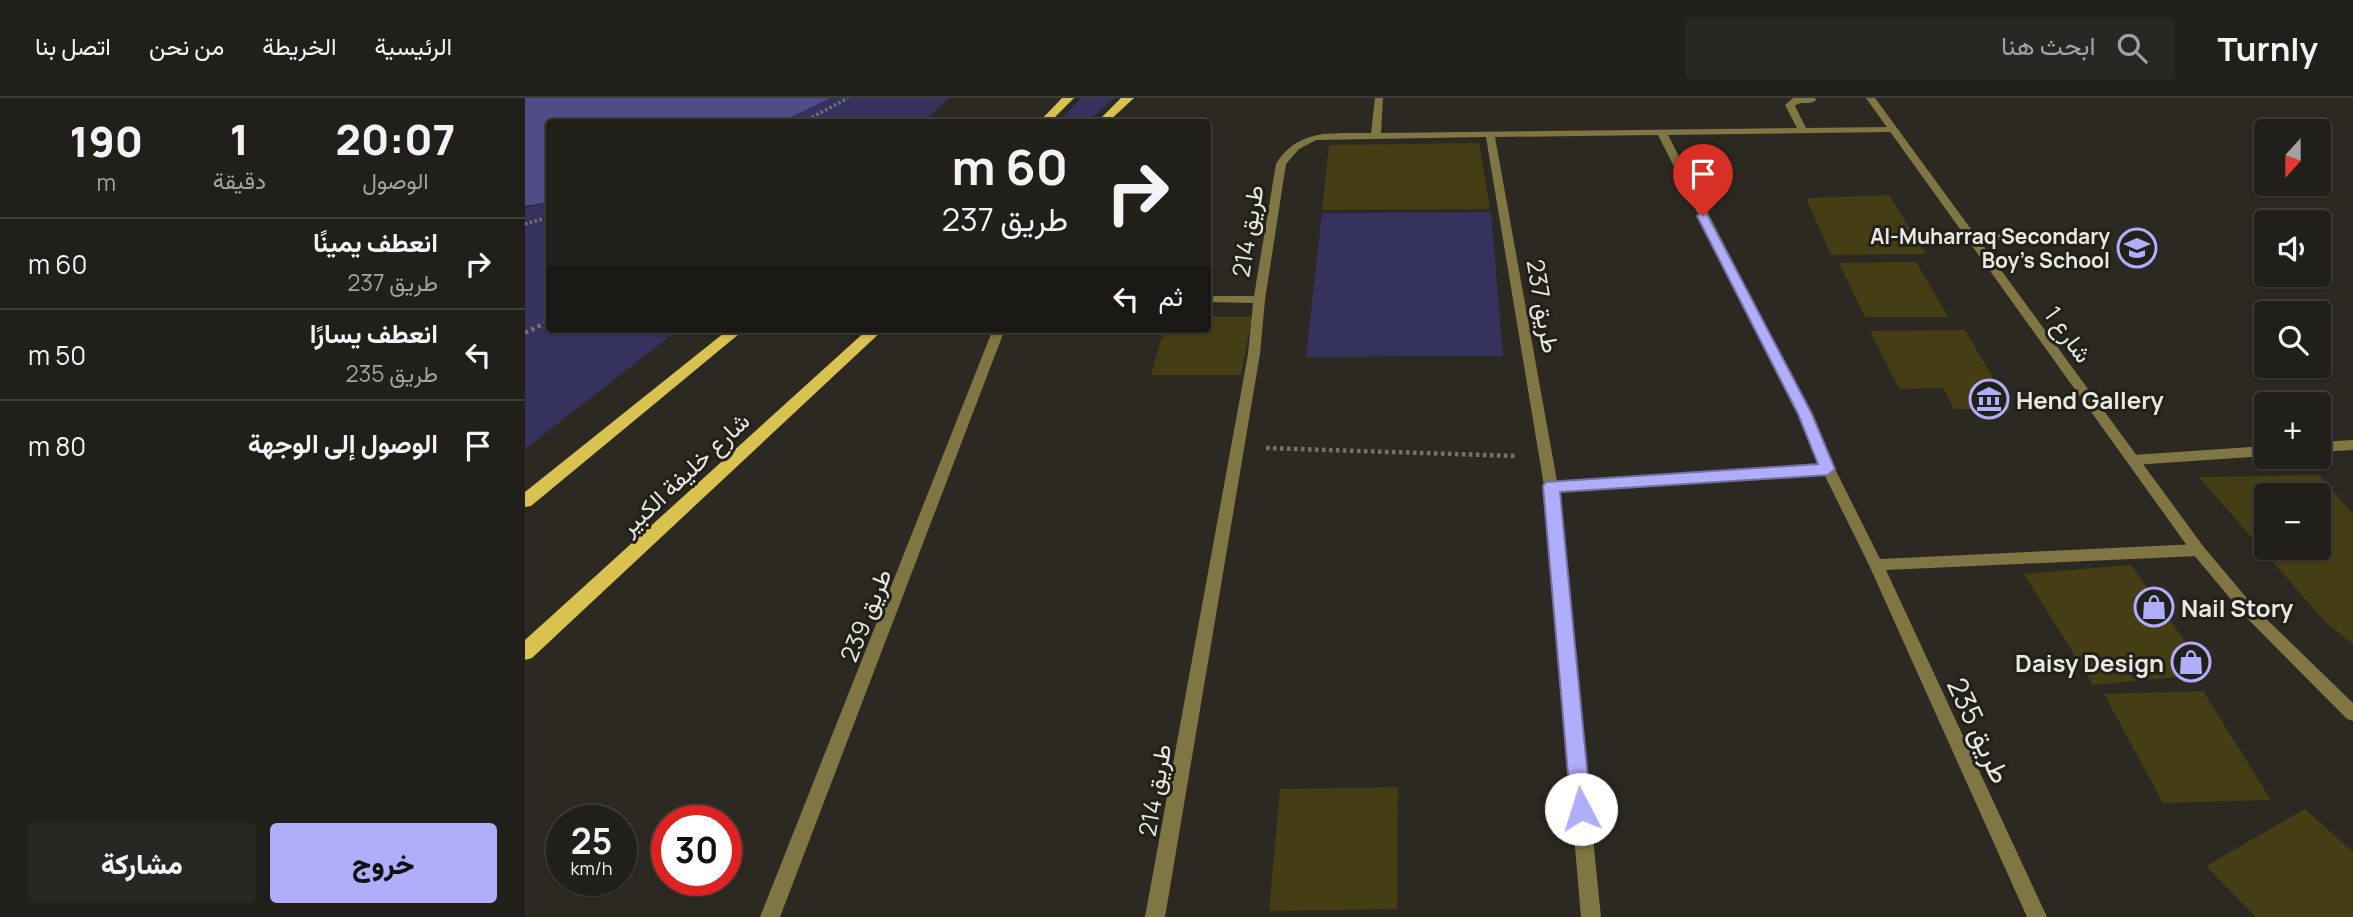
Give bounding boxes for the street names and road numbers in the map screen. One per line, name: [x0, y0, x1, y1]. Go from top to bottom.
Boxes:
street label: طريق 214: [1223, 183, 1271, 279]
street label: طريق 237: [1520, 257, 1568, 355]
street label: شارع 1: [2036, 299, 2101, 370]
street label: شارع خليفة الكبير: [611, 404, 757, 543]
street label: طريق 239: [831, 564, 899, 666]
street label: طريق 235: [1939, 671, 2021, 789]
street label: طريق 214: [1130, 741, 1178, 839]

